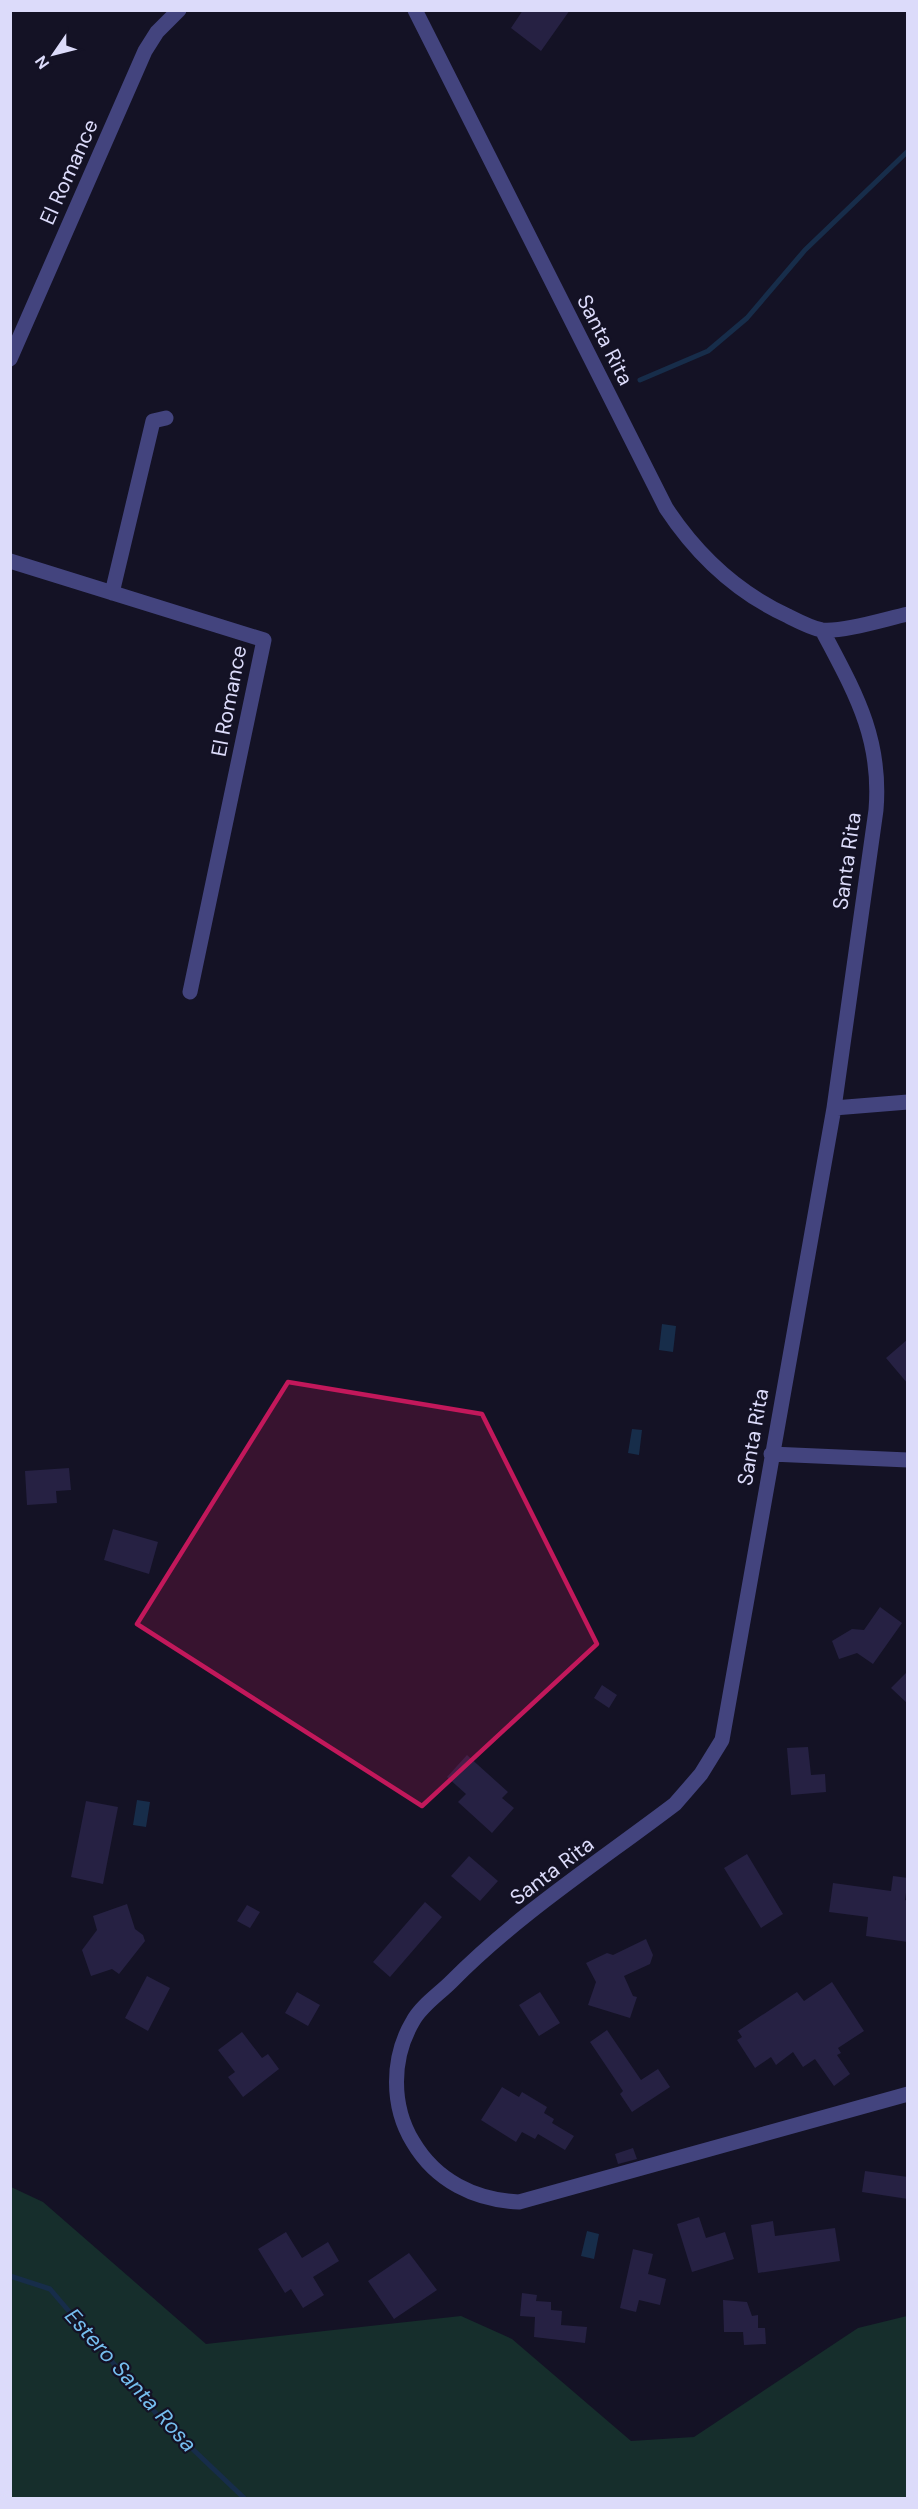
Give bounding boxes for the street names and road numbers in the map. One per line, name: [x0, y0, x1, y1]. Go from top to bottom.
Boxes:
street label: El Romance: [33, 115, 105, 229]
street label: Santa Rita: [570, 290, 640, 390]
street label: El Romance: [205, 643, 253, 759]
street label: Santa Rita: [826, 810, 868, 912]
street label: Santa Rita: [731, 1386, 775, 1488]
street label: Santa Rita: [504, 1830, 600, 1912]

